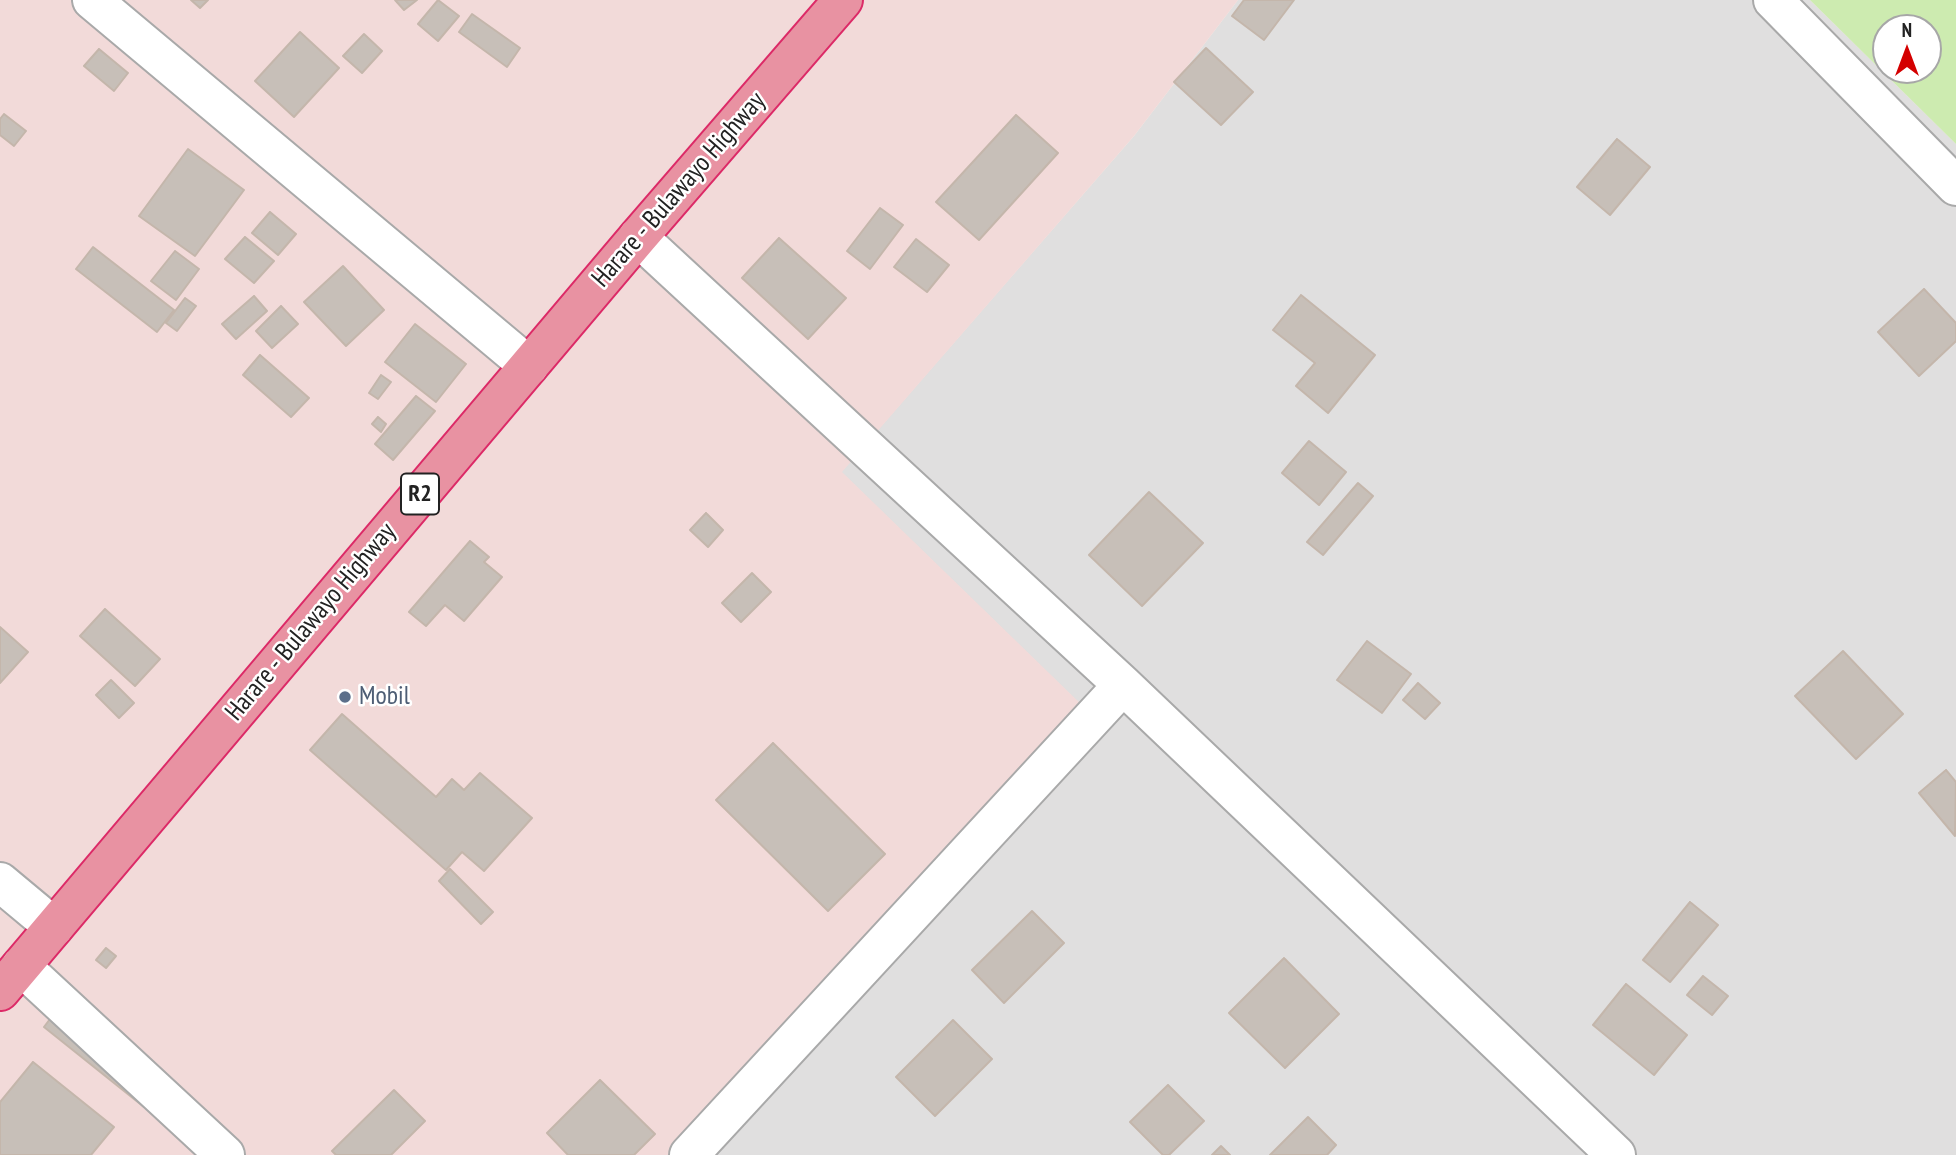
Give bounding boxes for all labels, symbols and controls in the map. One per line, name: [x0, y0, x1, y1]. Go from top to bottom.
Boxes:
north arrow: [1872, 14, 1942, 84]
text: N: [1902, 18, 1912, 42]
street label: Harare - Bulawayo Highway: [586, 86, 772, 294]
road number: R2: [401, 474, 439, 514]
street label: Harare - Bulawayo Highway: [219, 517, 403, 727]
place label: Mobil: [359, 681, 410, 713]
marker: Mobil: [337, 689, 353, 705]

